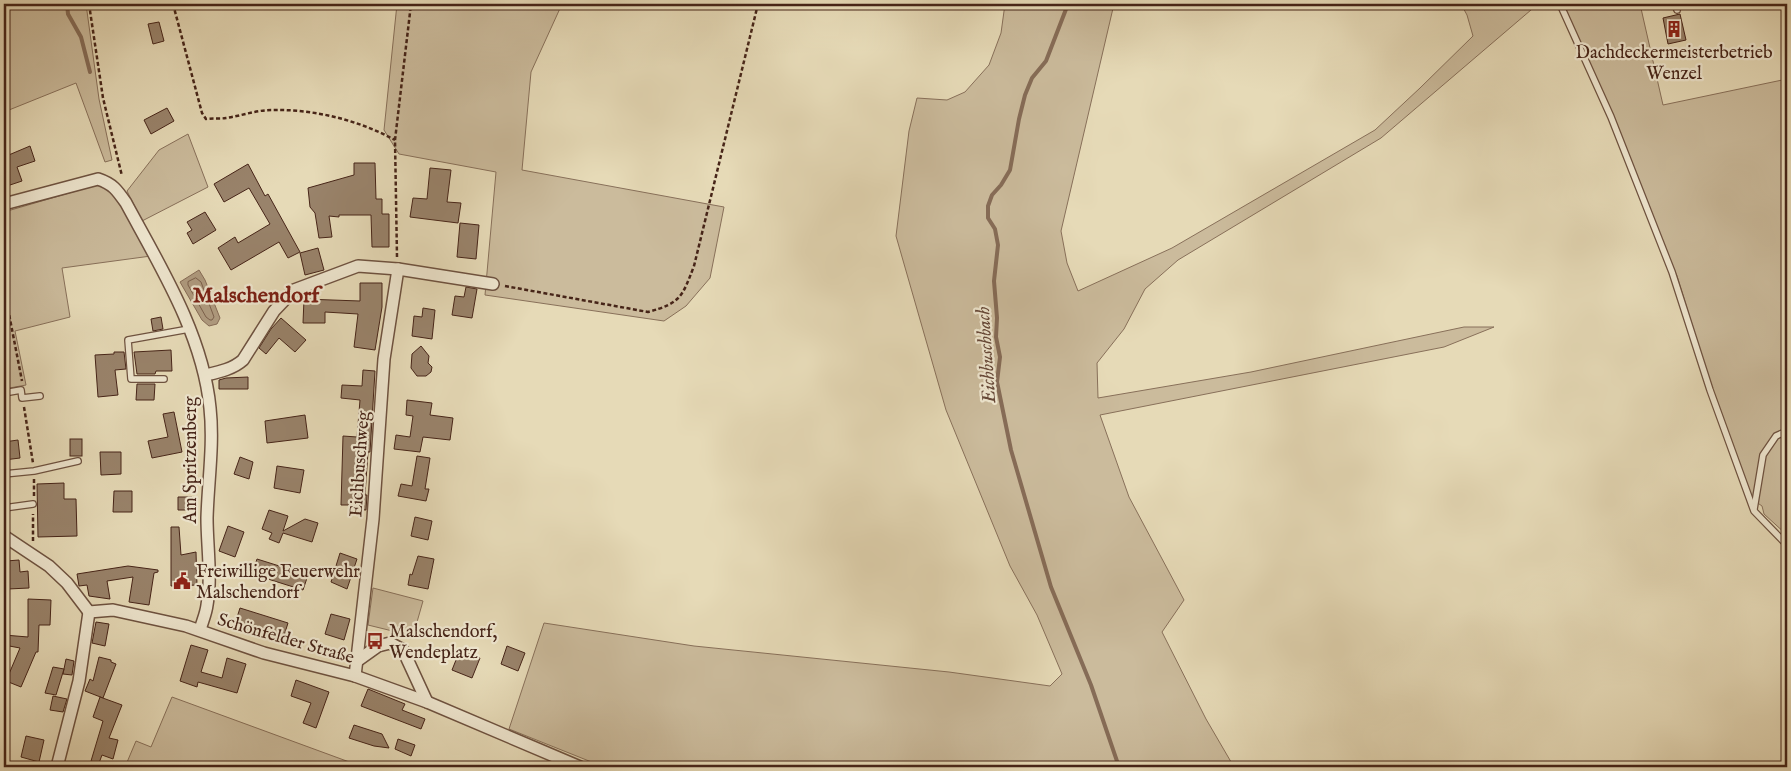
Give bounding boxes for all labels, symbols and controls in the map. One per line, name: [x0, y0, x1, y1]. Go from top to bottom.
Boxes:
building icon: Dachdeckermeisterbetrieb Wenzel: [1664, 19, 1684, 39]
place label: Dachdeckermeisterbetrieb Wenzel: [1575, 42, 1773, 86]
district label: Malschendorf: [193, 282, 323, 310]
water label: Eichbuschbach: [972, 306, 1002, 405]
street label: Am Spritzenberg: [180, 396, 203, 524]
street label: Eichbuschweg: [345, 410, 376, 518]
place label: Freiwillige Feuerwehr Malschendorf: [196, 561, 360, 605]
public building icon: Freiwillige Feuerwehr Malschendorf: [172, 571, 192, 591]
street label: Schönfelder Straße: [215, 609, 357, 670]
place label: Malschendorf, Wendeplatz: [389, 621, 497, 665]
bus stop icon: Malschendorf, Wendeplatz: [365, 631, 385, 651]

